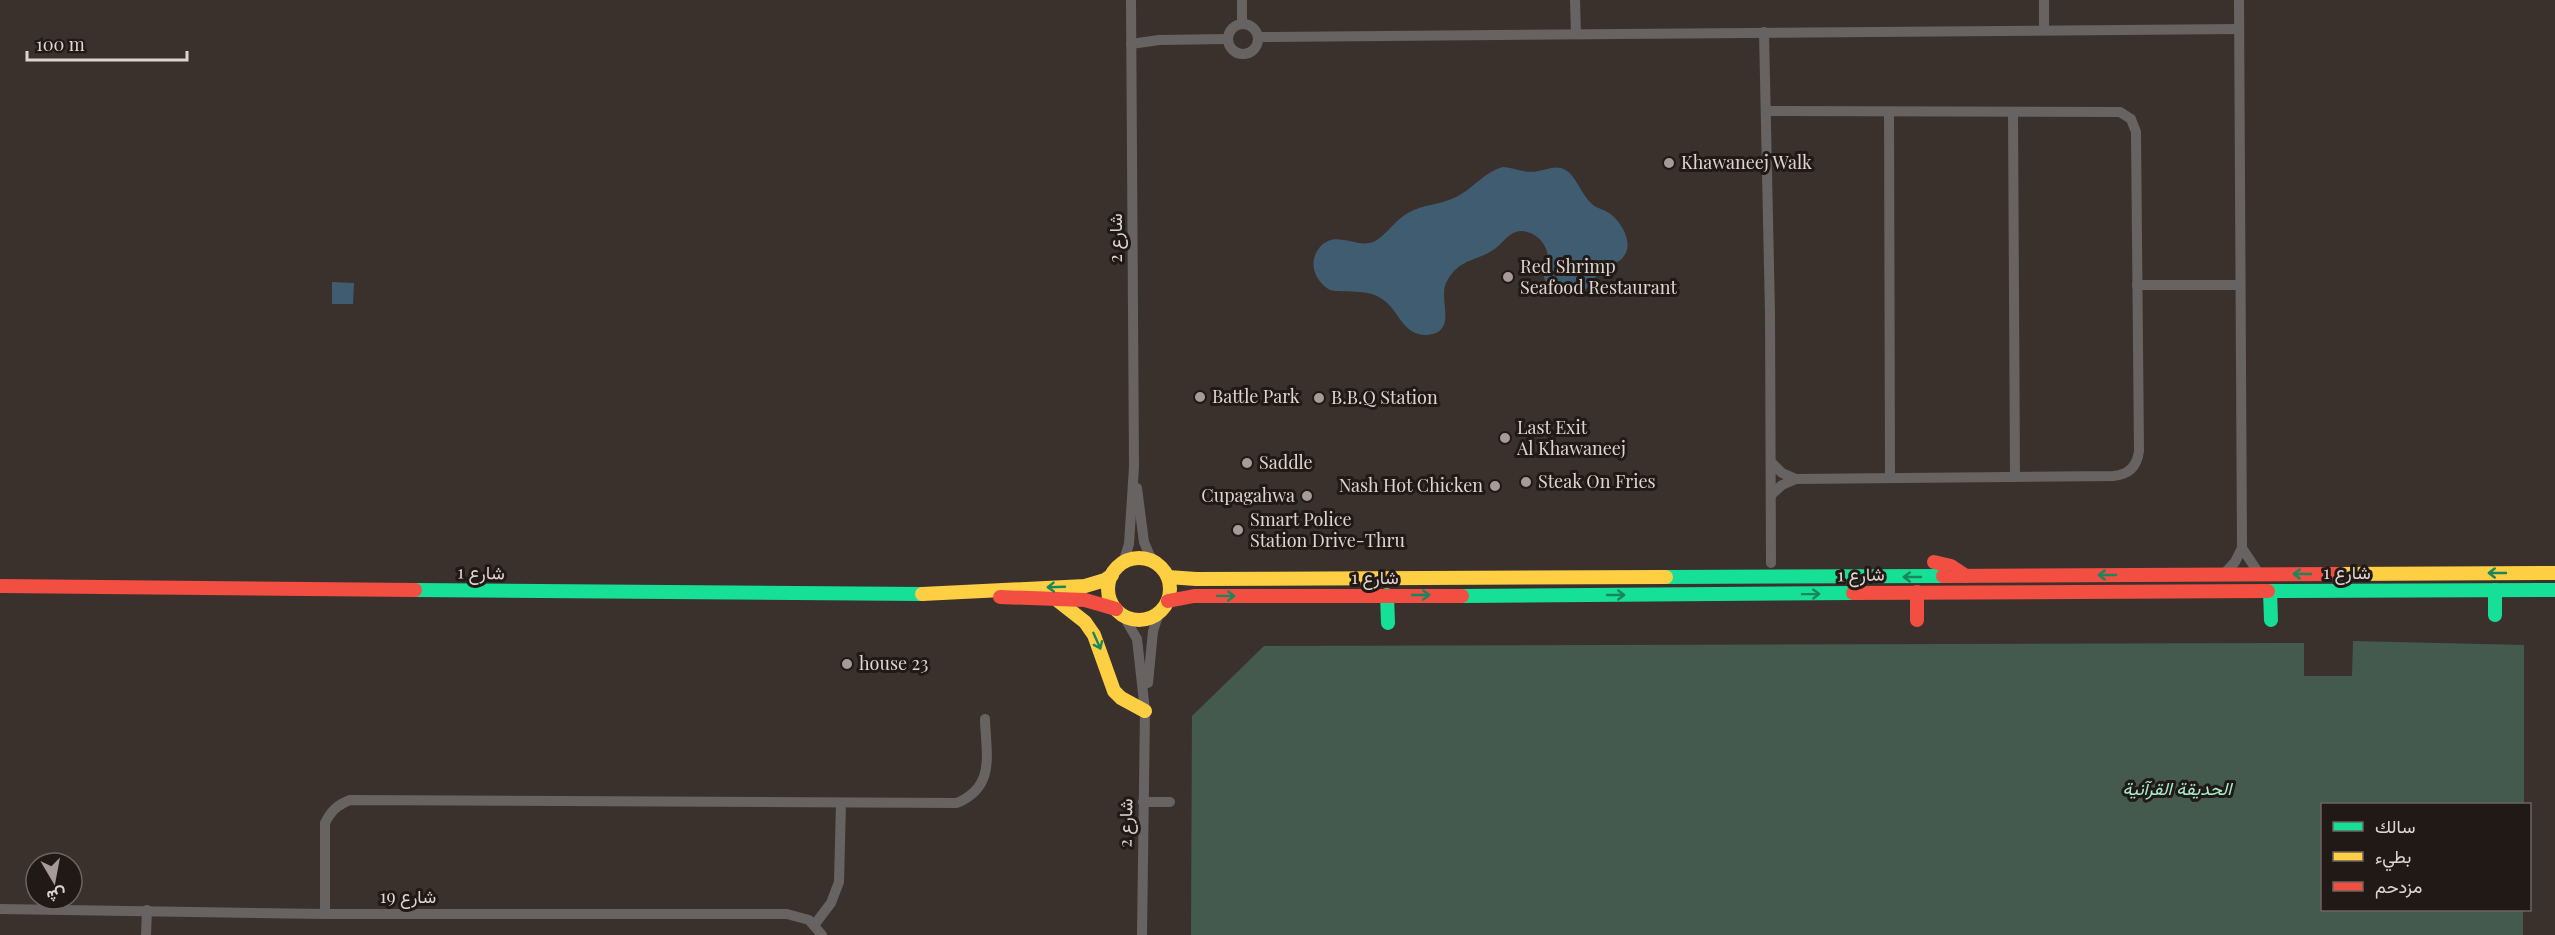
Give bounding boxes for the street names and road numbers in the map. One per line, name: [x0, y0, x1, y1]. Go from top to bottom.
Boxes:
street label: شارع 2: [1103, 213, 1128, 263]
street label: شارع 1: [457, 560, 505, 585]
street label: شارع 1: [2323, 560, 2371, 585]
street label: شارع 1: [1837, 562, 1885, 587]
street label: شارع 1: [1351, 565, 1399, 590]
street label: شارع 2: [1113, 798, 1138, 848]
street label: شارع 19: [380, 884, 436, 909]

